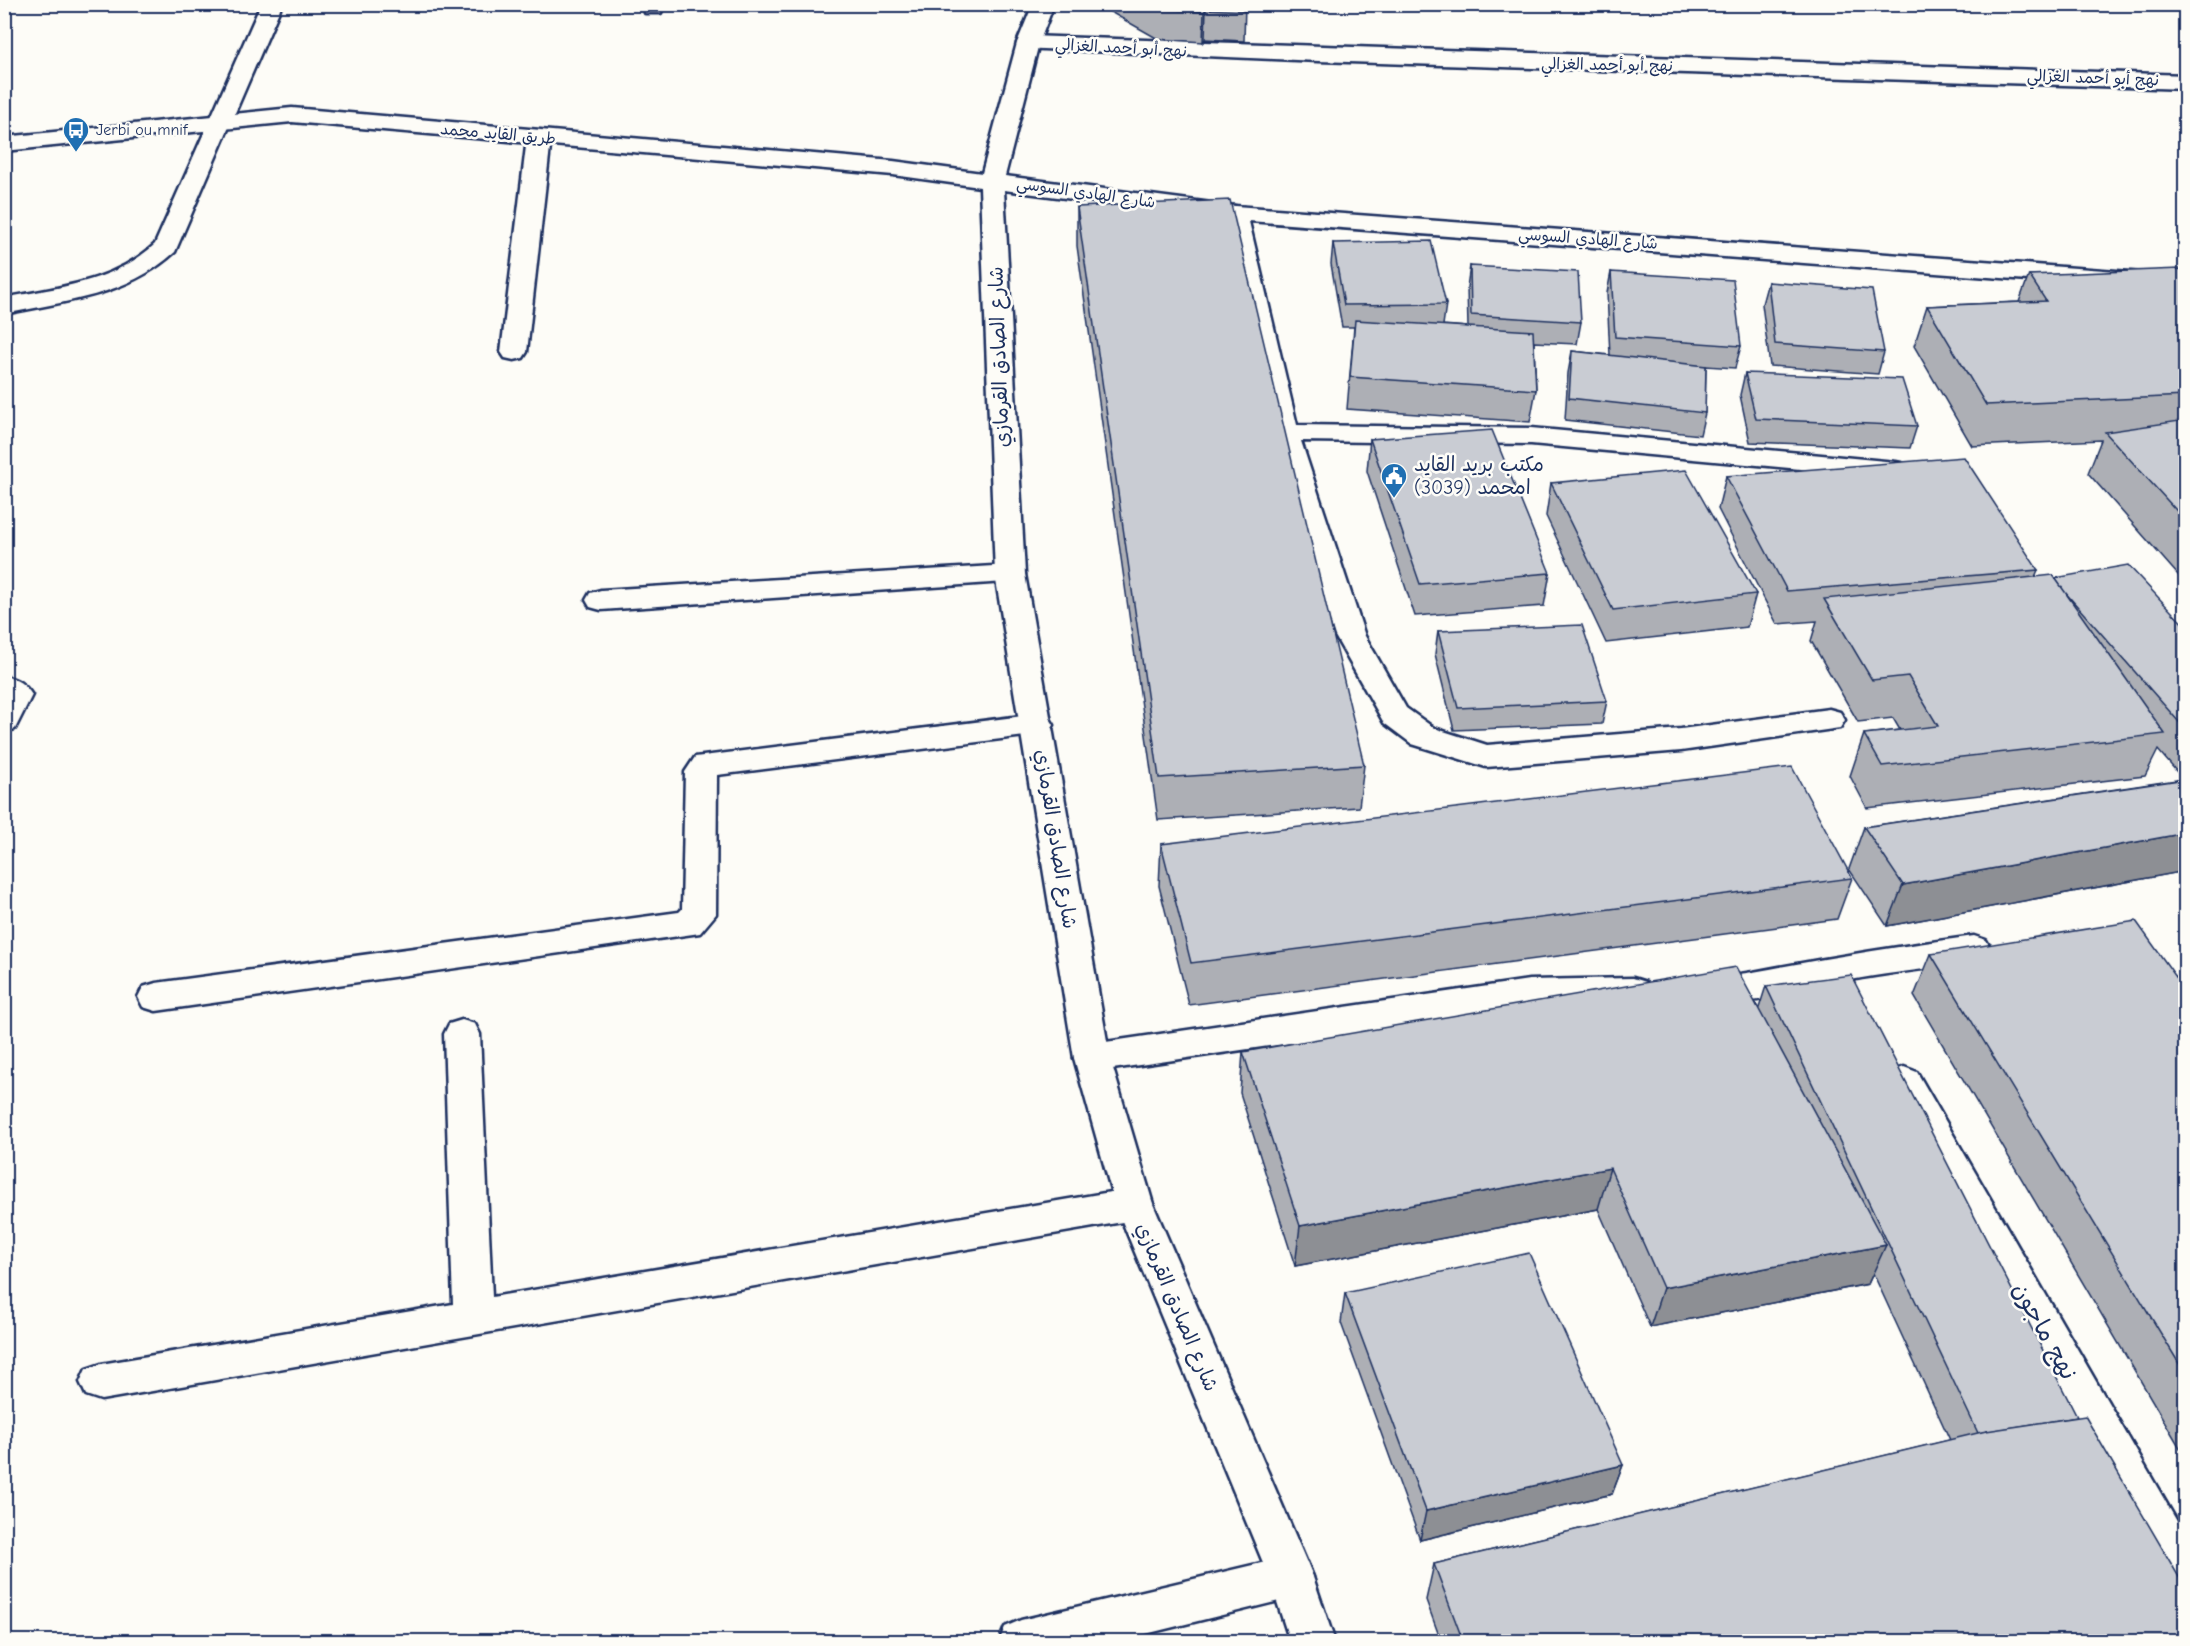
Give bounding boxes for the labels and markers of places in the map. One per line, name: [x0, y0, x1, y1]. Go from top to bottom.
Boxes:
bus stop icon: Jerbi ou mnif: [61, 115, 91, 153]
place label: Jerbi ou mnif: [96, 121, 189, 139]
place label: مكتب بريد القايد امحمد (3039): [1414, 453, 1544, 499]
public building icon: مكتب بريد القايد امحمد (3039): [1379, 461, 1409, 499]

